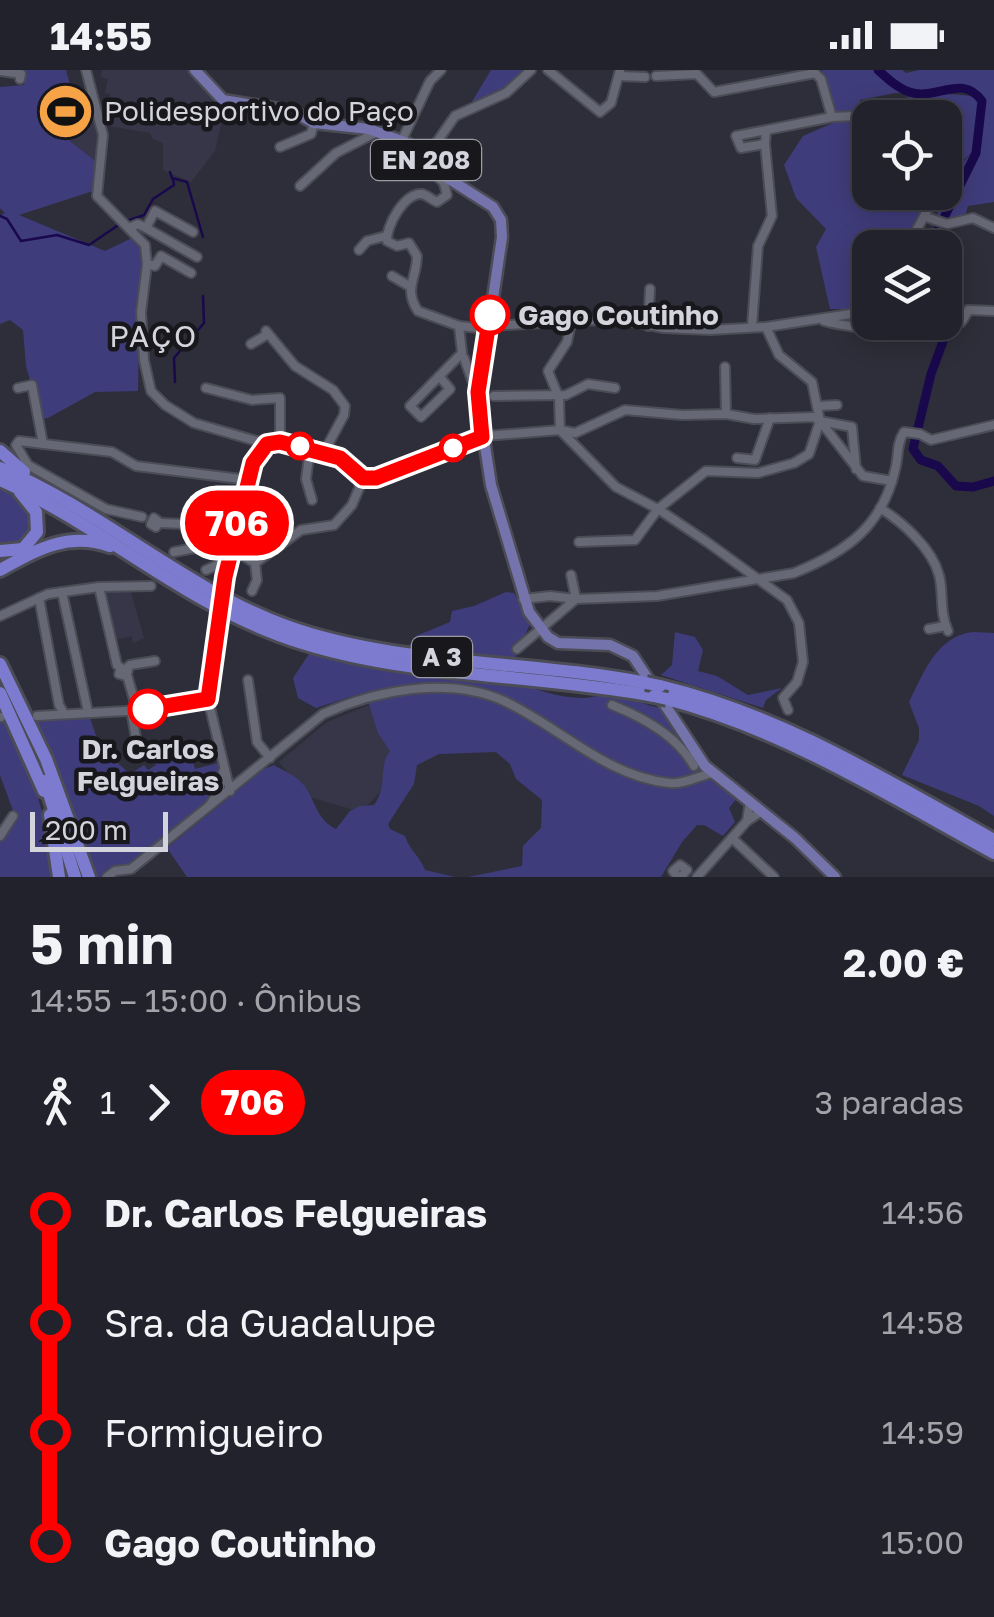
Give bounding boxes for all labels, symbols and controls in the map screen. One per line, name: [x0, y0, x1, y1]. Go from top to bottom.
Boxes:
text: 14:55: [50, 13, 152, 58]
sports icon: Polidesportivo do Paço: [35, 81, 95, 141]
place label: Polidesportivo do Paço: [104, 94, 414, 127]
map controls: [852, 100, 962, 340]
button: locate: [852, 100, 962, 210]
road number: EN 208: [371, 140, 481, 180]
button: layers: [852, 230, 962, 340]
marker: Gago Coutinho: [471, 296, 509, 334]
place label: Gago Coutinho: [518, 298, 719, 331]
district label: PAÇO: [109, 318, 199, 354]
unlabelled marker: [287, 433, 313, 459]
unlabelled marker: [440, 435, 466, 461]
line badge: 706: [180, 490, 294, 556]
text: 706: [205, 502, 269, 544]
road number: A 3: [412, 637, 472, 677]
marker: Dr. Carlos Felgueiras: [129, 690, 167, 728]
place label: Dr. Carlos Felgueiras: [77, 732, 219, 797]
scale bar: [30, 807, 168, 851]
text: 200 m: [45, 813, 128, 846]
text: 5 min: [30, 910, 174, 976]
text: 2.00 €: [843, 940, 964, 985]
text: 14:55 – 15:00 · Ônibus: [30, 981, 362, 1019]
icon: walk: [30, 1075, 85, 1130]
icon: forward: [131, 1075, 186, 1130]
text: 706: [221, 1081, 285, 1123]
text: 1: [100, 1083, 116, 1121]
text: 3 paradas: [815, 1083, 964, 1121]
text: Dr. Carlos Felgueiras: [104, 1190, 487, 1235]
text: 14:56: [881, 1193, 964, 1231]
text: Sra. da Guadalupe: [104, 1300, 436, 1345]
text: 14:58: [881, 1303, 964, 1341]
text: Formigueiro: [104, 1410, 324, 1455]
text: 14:59: [881, 1413, 964, 1451]
text: Gago Coutinho: [104, 1520, 376, 1565]
text: 15:00: [881, 1523, 964, 1561]

